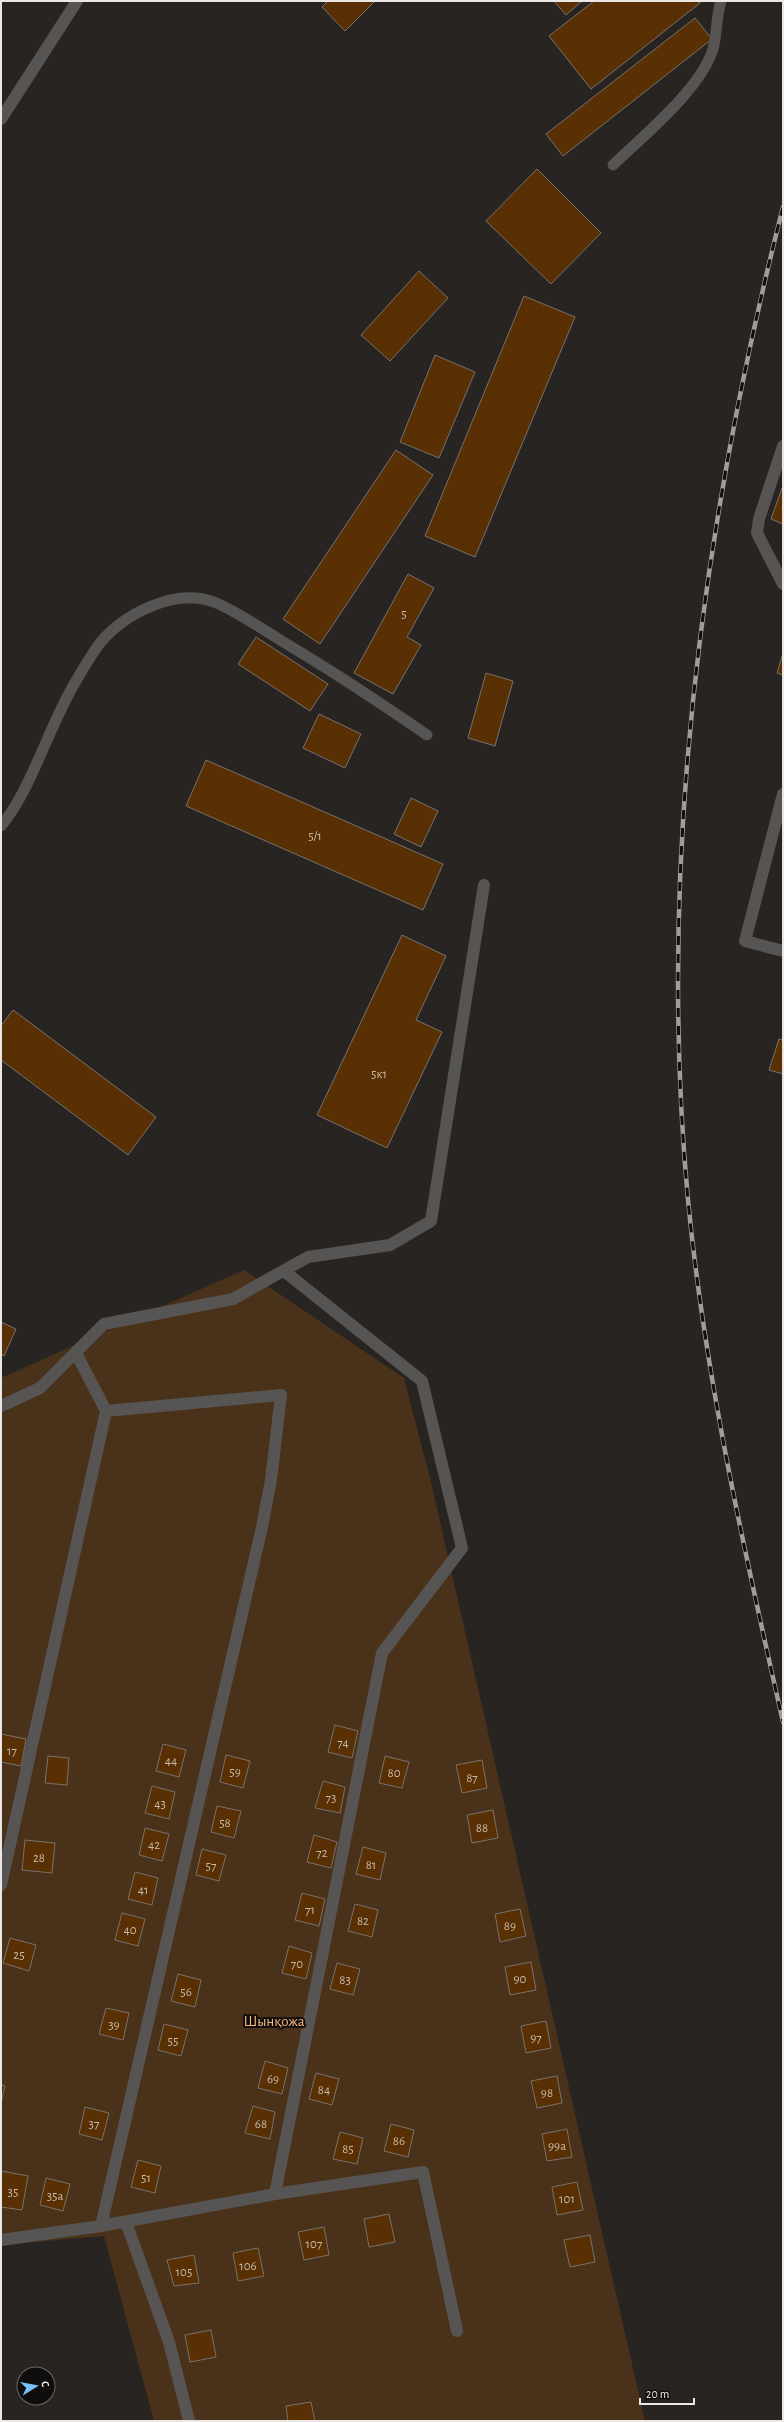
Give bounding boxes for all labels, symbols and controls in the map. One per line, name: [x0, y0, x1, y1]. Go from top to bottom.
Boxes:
house number: 5: [401, 608, 407, 621]
house number: 5/1: [308, 830, 322, 843]
house number: 5к1: [371, 1068, 387, 1081]
house number: 74: [337, 1737, 349, 1750]
house number: 17: [7, 1745, 18, 1758]
house number: 44: [165, 1755, 177, 1768]
house number: 59: [229, 1766, 241, 1779]
house number: 80: [387, 1767, 401, 1780]
house number: 87: [466, 1772, 478, 1785]
house number: 73: [326, 1792, 336, 1805]
house number: 43: [154, 1798, 166, 1811]
house number: 58: [219, 1817, 231, 1830]
house number: 88: [476, 1822, 488, 1835]
house number: 42: [148, 1839, 160, 1852]
house number: 72: [316, 1847, 328, 1860]
house number: 28: [33, 1852, 45, 1865]
house number: 81: [366, 1859, 376, 1872]
house number: 57: [206, 1860, 217, 1873]
house number: 41: [138, 1884, 148, 1897]
house number: 71: [305, 1904, 315, 1917]
house number: 82: [357, 1915, 369, 1928]
house number: 89: [504, 1920, 516, 1933]
house number: 40: [123, 1924, 137, 1937]
house number: 25: [13, 1949, 25, 1962]
house number: 70: [291, 1958, 303, 1971]
house number: 90: [514, 1973, 527, 1986]
house number: 83: [339, 1974, 351, 1987]
house number: 56: [180, 1986, 192, 1999]
park label: Шынқожа: [243, 2014, 305, 2029]
house number: 39: [108, 2019, 120, 2032]
house number: 97: [530, 2032, 542, 2045]
house number: 55: [168, 2035, 178, 2048]
house number: 69: [267, 2073, 279, 2086]
house number: 84: [318, 2084, 330, 2097]
house number: 98: [541, 2087, 553, 2100]
house number: 37: [89, 2118, 100, 2131]
house number: 68: [255, 2118, 267, 2131]
house number: 86: [393, 2135, 405, 2148]
house number: 99а: [548, 2140, 566, 2153]
house number: 85: [342, 2143, 354, 2156]
house number: 51: [141, 2172, 151, 2185]
house number: 35: [8, 2186, 18, 2199]
house number: 35а: [47, 2190, 63, 2203]
house number: 101: [559, 2193, 575, 2206]
house number: 107: [306, 2238, 323, 2251]
house number: 106: [239, 2260, 257, 2273]
house number: 105: [176, 2266, 192, 2279]
north arrow: [16, 2366, 56, 2406]
text: С: [39, 2380, 51, 2388]
scale bar: [640, 2380, 694, 2406]
text: 20 m: [646, 2388, 669, 2400]

